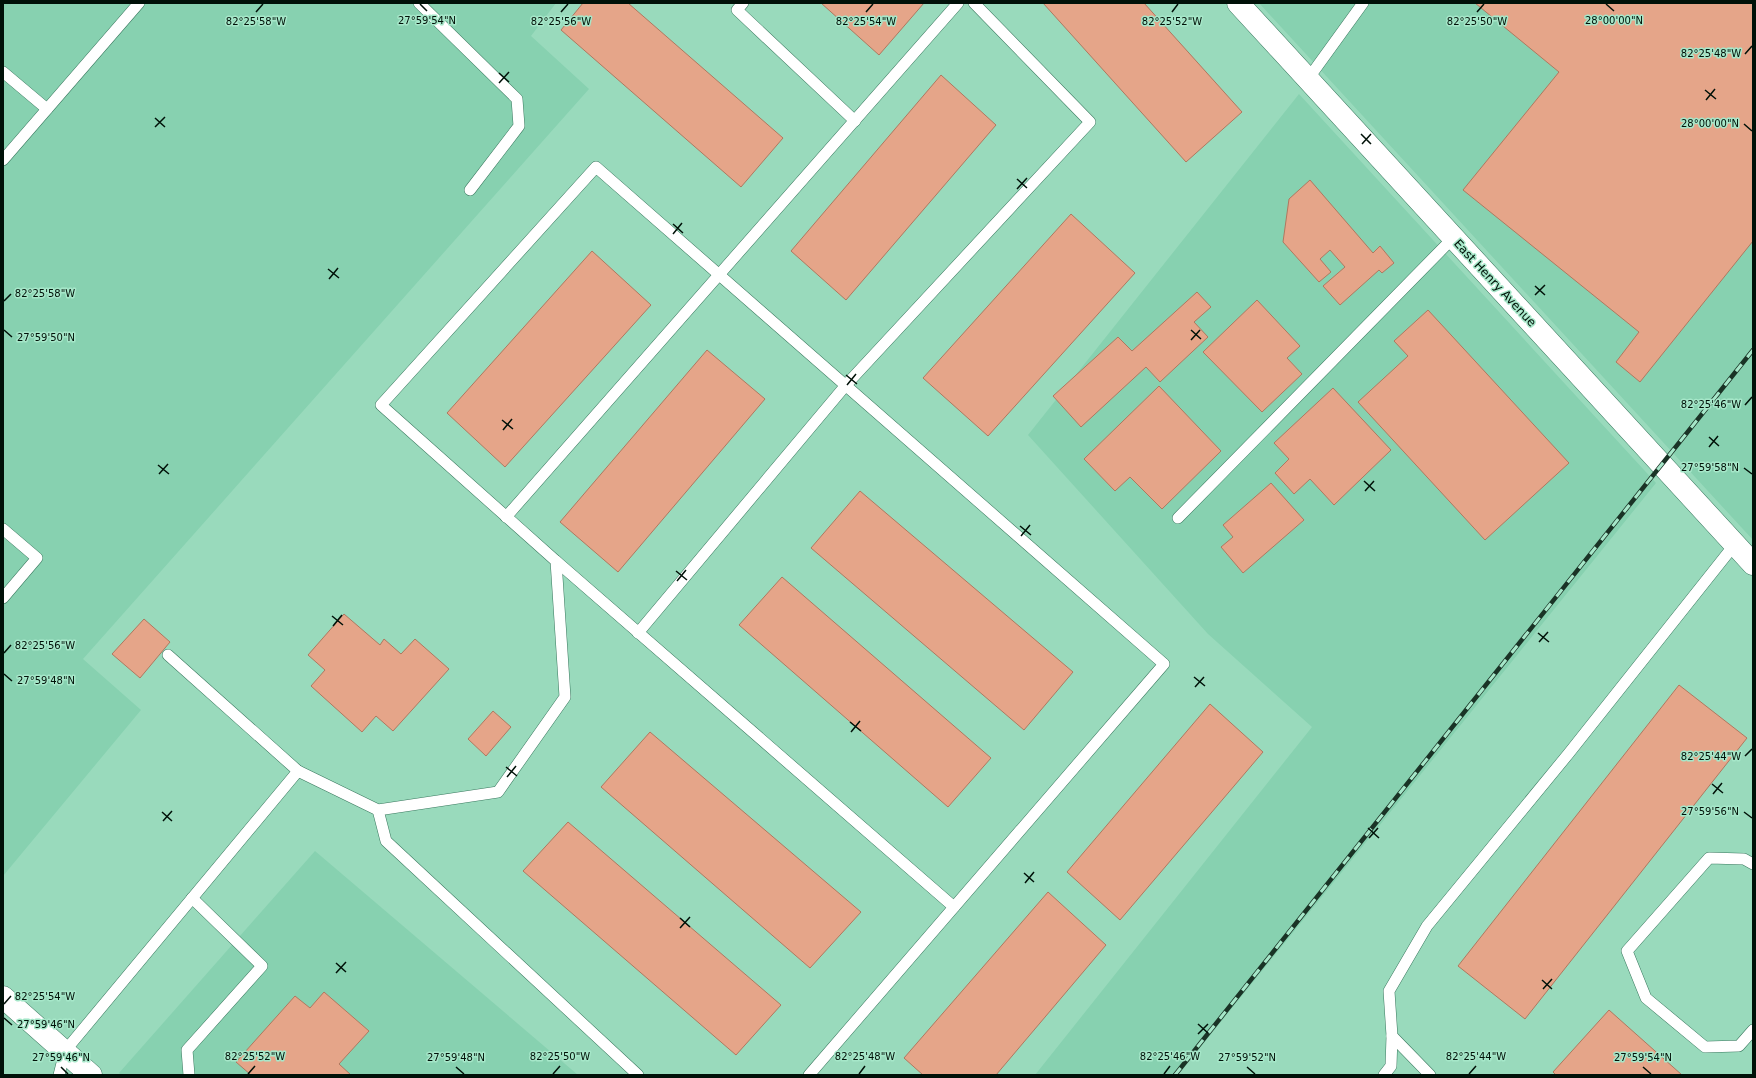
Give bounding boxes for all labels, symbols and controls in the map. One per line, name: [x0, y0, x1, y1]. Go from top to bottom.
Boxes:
text: 27°59'54"N: [398, 15, 456, 26]
text: 28°00'00"N: [1585, 15, 1643, 26]
text: 82°25'58"W: [226, 16, 286, 27]
text: 82°25'56"W: [531, 16, 591, 27]
text: 82°25'54"W: [836, 16, 896, 27]
text: 82°25'52"W: [1142, 16, 1202, 27]
text: 82°25'50"W: [1447, 16, 1507, 27]
text: 82°25'48"W: [1681, 48, 1741, 59]
text: 28°00'00"N: [1681, 118, 1739, 129]
street label: East Henry Avenue: [1451, 236, 1539, 330]
text: 82°25'58"W: [15, 288, 75, 299]
text: 27°59'50"N: [17, 332, 75, 343]
text: 82°25'46"W: [1681, 399, 1741, 410]
text: 27°59'58"N: [1681, 462, 1739, 473]
text: 82°25'56"W: [15, 640, 75, 651]
text: 27°59'48"N: [17, 675, 75, 686]
text: 82°25'44"W: [1681, 751, 1741, 762]
text: 27°59'56"N: [1681, 806, 1739, 817]
text: 82°25'54"W: [15, 991, 75, 1002]
text: 27°59'46"N: [17, 1019, 75, 1030]
text: 82°25'52"W: [225, 1051, 285, 1062]
text: 82°25'50"W: [530, 1051, 590, 1062]
text: 82°25'48"W: [835, 1051, 895, 1062]
text: 82°25'46"W: [1140, 1051, 1200, 1062]
text: 82°25'44"W: [1446, 1051, 1506, 1062]
text: 27°59'46"N: [32, 1052, 90, 1063]
text: 27°59'48"N: [427, 1052, 485, 1063]
text: 27°59'52"N: [1218, 1052, 1276, 1063]
text: 27°59'54"N: [1614, 1052, 1672, 1063]

